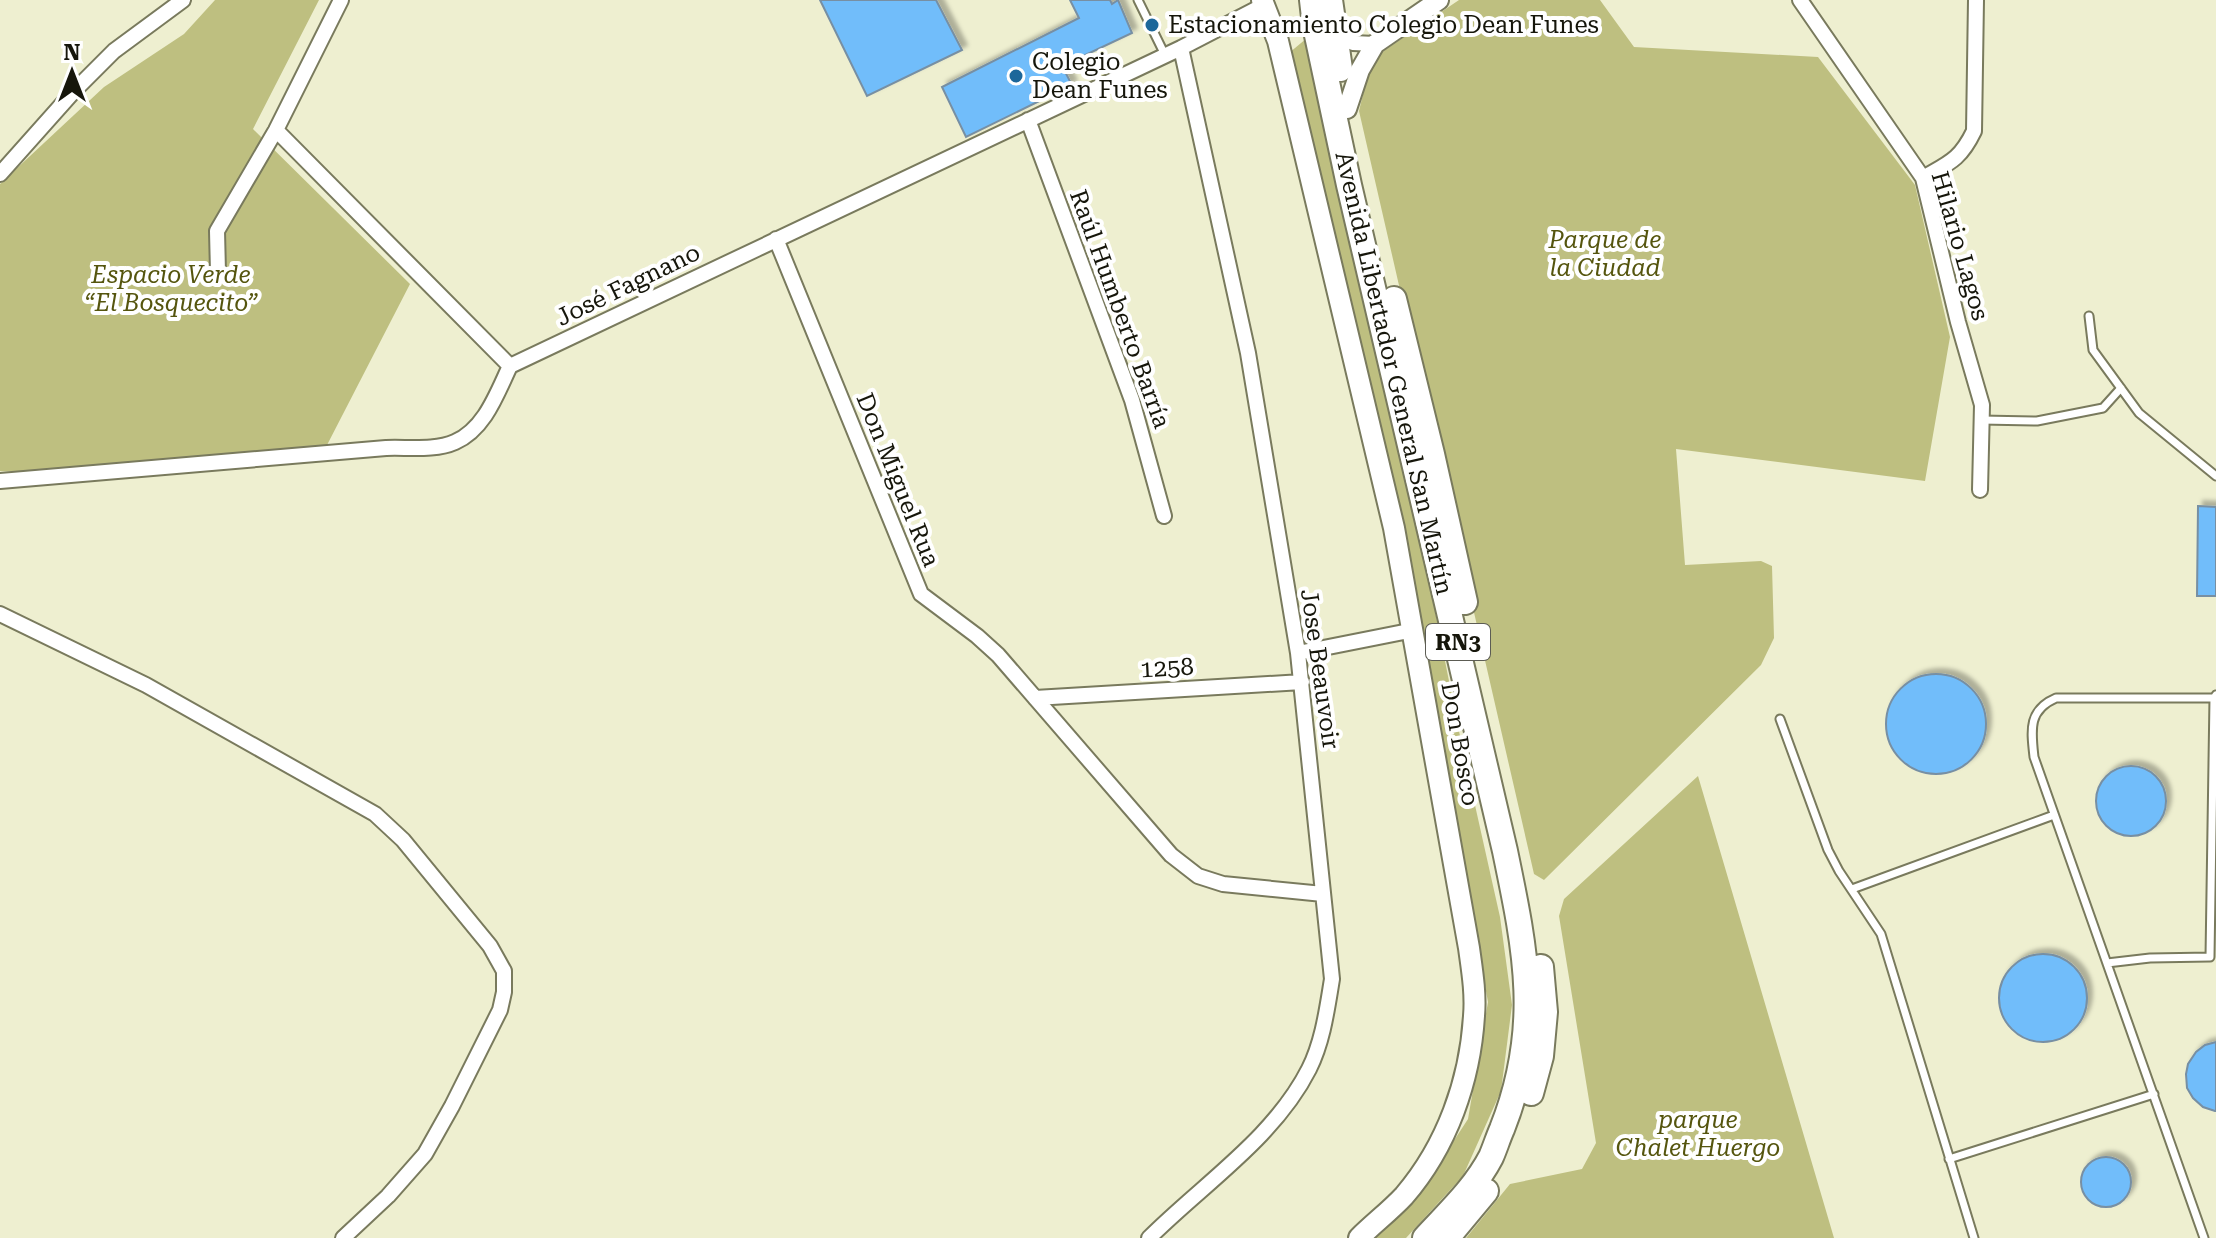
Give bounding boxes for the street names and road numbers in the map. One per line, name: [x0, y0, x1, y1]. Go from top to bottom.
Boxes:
street label: Avenida Libertador General San Martín: [1329, 149, 1459, 597]
street label: Hilario Lagos: [1925, 168, 1995, 324]
street label: Raúl Humberto Barría: [1064, 186, 1176, 432]
street label: José Fagnano: [551, 238, 705, 332]
street label: Don Miguel Rua: [850, 389, 946, 571]
street label: Jose Beauvoir: [1295, 587, 1345, 751]
road number: RN3: [1426, 624, 1490, 660]
street label: 1258: [1139, 653, 1195, 683]
street label: Don Bosco: [1435, 680, 1485, 808]

